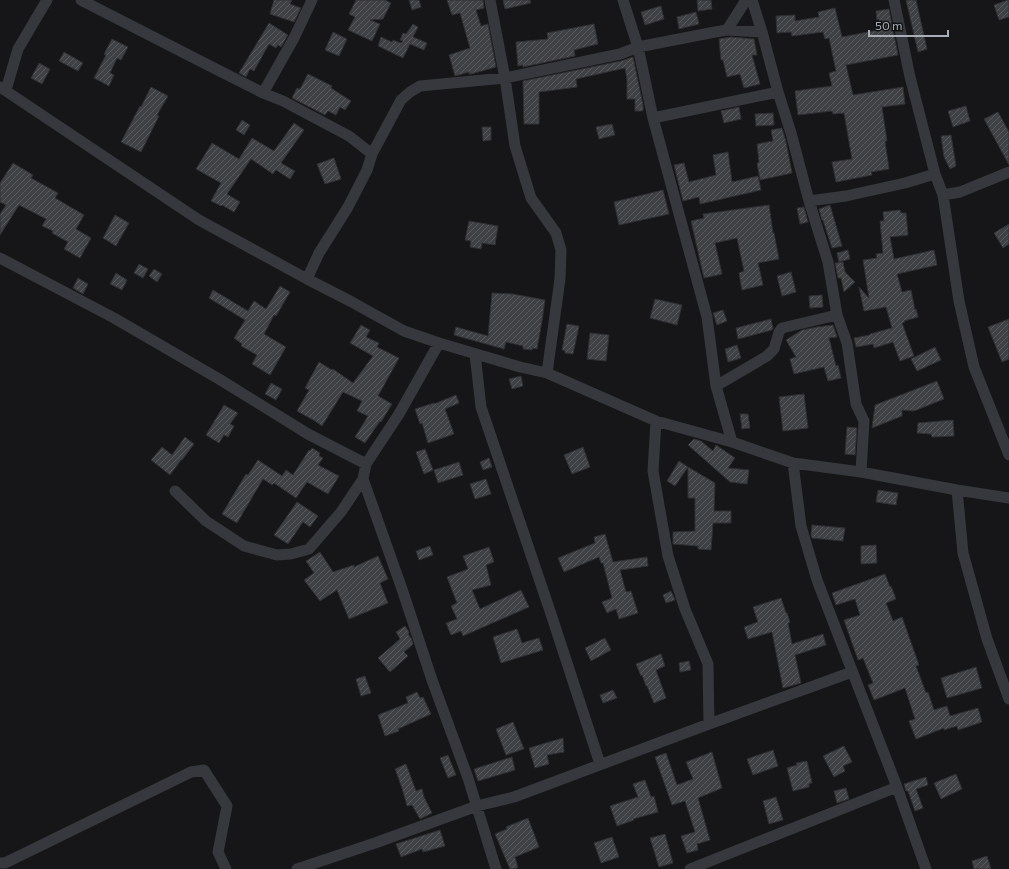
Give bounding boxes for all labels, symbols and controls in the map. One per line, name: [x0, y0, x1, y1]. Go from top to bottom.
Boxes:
scale bar: [869, 12, 948, 38]
text: 50 m: [875, 18, 903, 32]

